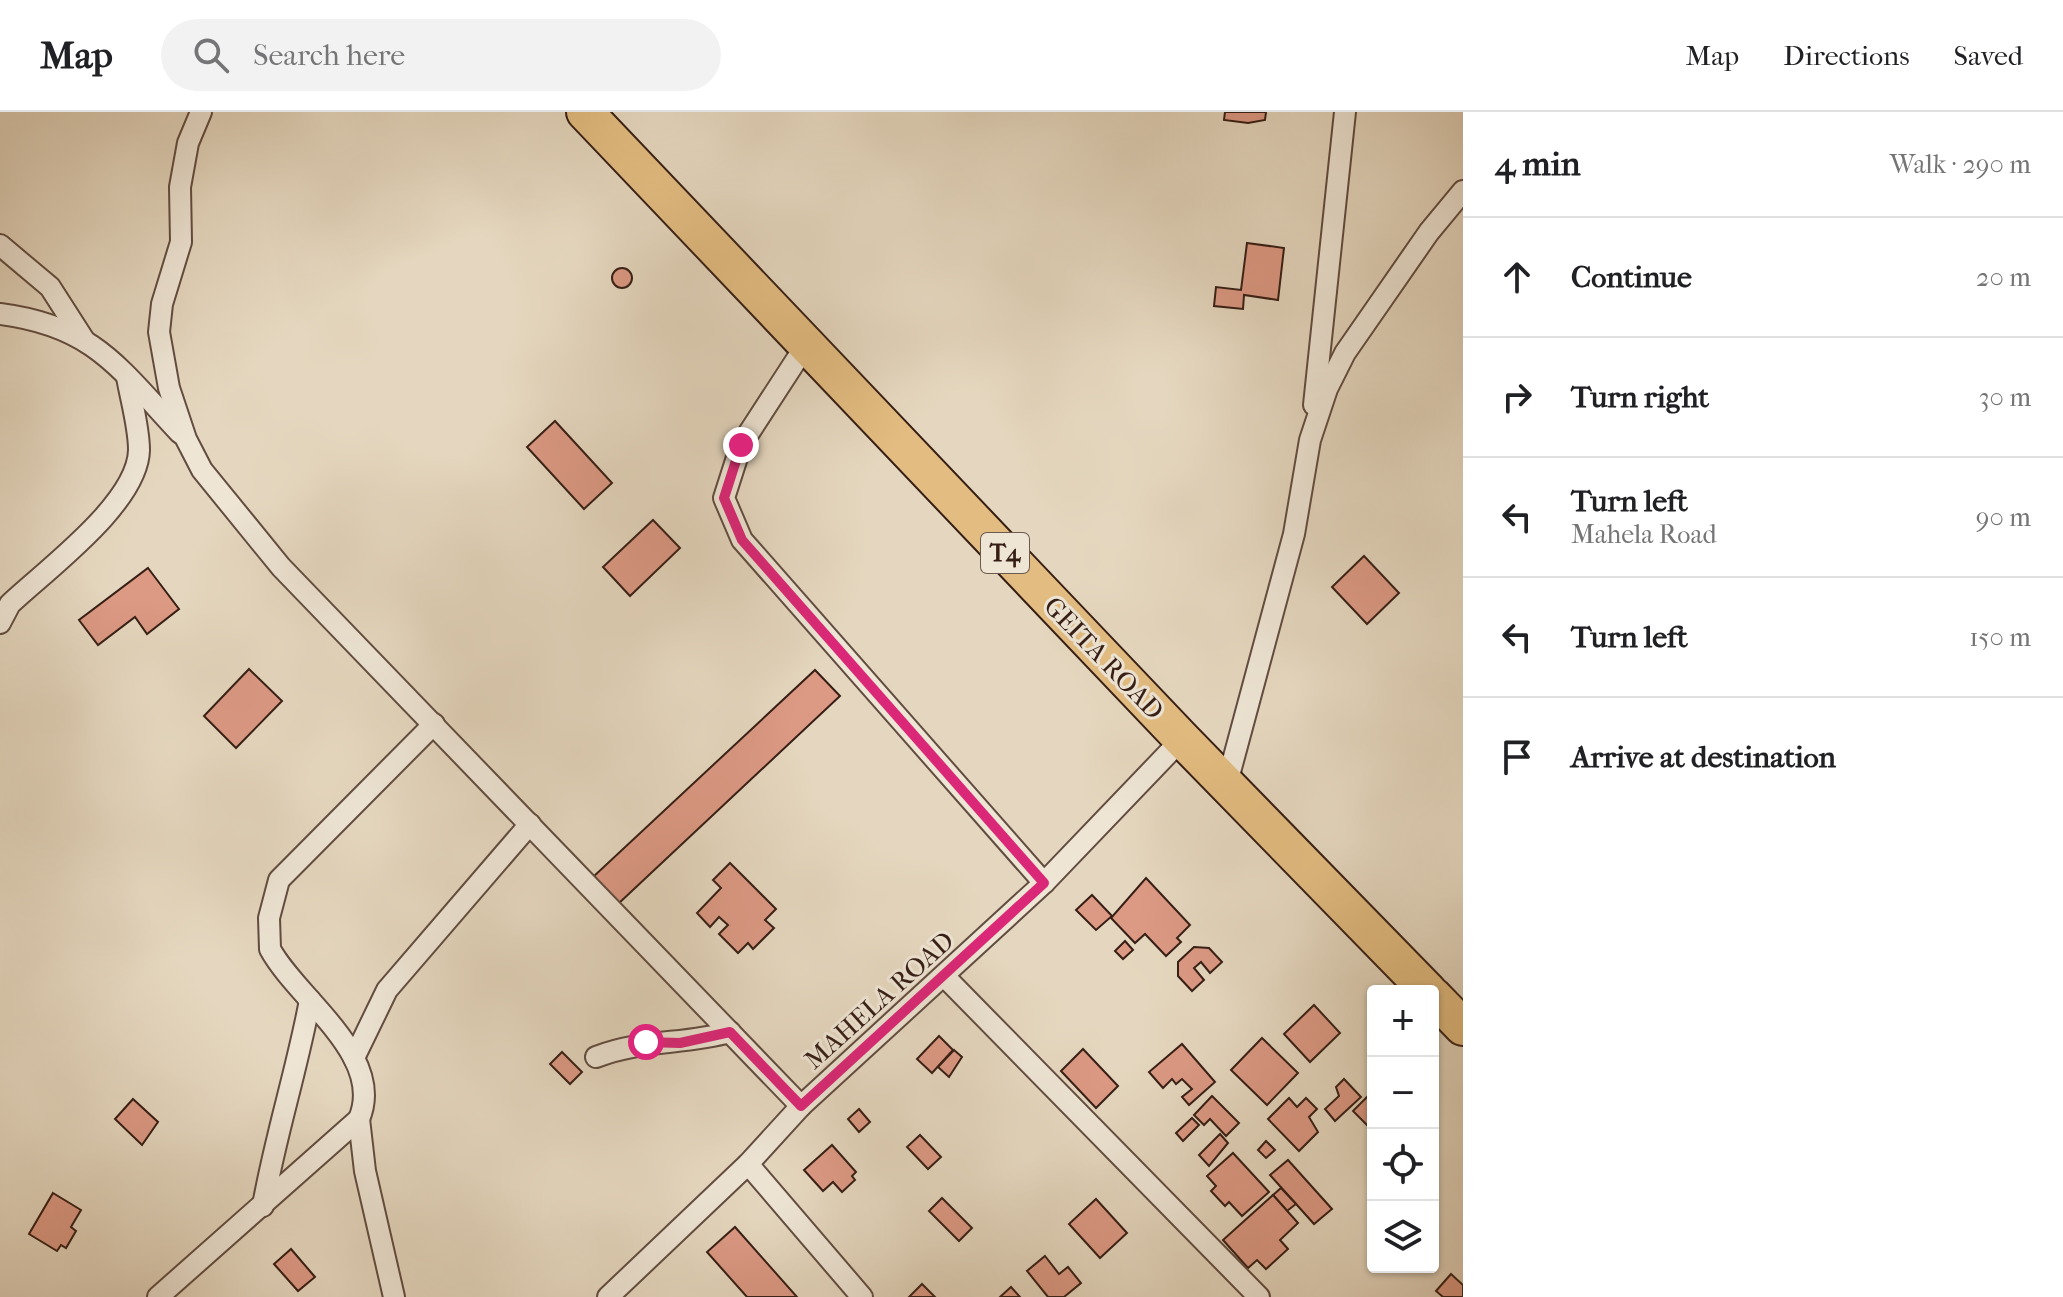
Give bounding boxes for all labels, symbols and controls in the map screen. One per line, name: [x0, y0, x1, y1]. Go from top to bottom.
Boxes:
search box: [161, 19, 721, 91]
text: Map: [40, 33, 113, 78]
icon: search: [189, 33, 233, 77]
text: Search here: [253, 38, 405, 73]
text: Map: [1686, 39, 1739, 72]
text: Directions: [1783, 39, 1910, 72]
text: Saved: [1954, 39, 2023, 72]
text: 4 min: [1495, 144, 1580, 184]
text: Walk · 290 m: [1890, 149, 2031, 180]
icon: ahead: [1495, 255, 1539, 299]
text: Continue: [1571, 260, 1692, 295]
text: 20 m: [1976, 262, 2031, 293]
icon: right: [1495, 375, 1539, 419]
text: Turn right: [1571, 380, 1709, 415]
text: 30 m: [1979, 382, 2031, 413]
route end: [723, 427, 759, 463]
text: Turn left: [1571, 484, 1688, 519]
icon: left: [1495, 495, 1539, 539]
text: 90 m: [1976, 502, 2031, 533]
text: Mahela Road: [1571, 519, 1717, 550]
road number: T4: [981, 533, 1029, 573]
street label: GEITA ROAD: [1037, 591, 1170, 726]
icon: left: [1495, 615, 1539, 659]
text: Turn left: [1571, 620, 1688, 655]
text: 150 m: [1969, 622, 2031, 653]
icon: arrive: [1495, 735, 1539, 779]
text: Arrive at destination: [1571, 740, 1836, 775]
street label: MAHELA ROAD: [798, 925, 961, 1076]
map controls: [1367, 985, 1439, 1273]
button: +: [1367, 985, 1439, 1057]
route start: [628, 1024, 664, 1060]
button: −: [1367, 1057, 1439, 1129]
button: locate: [1367, 1129, 1439, 1201]
button: layers: [1367, 1201, 1439, 1273]

